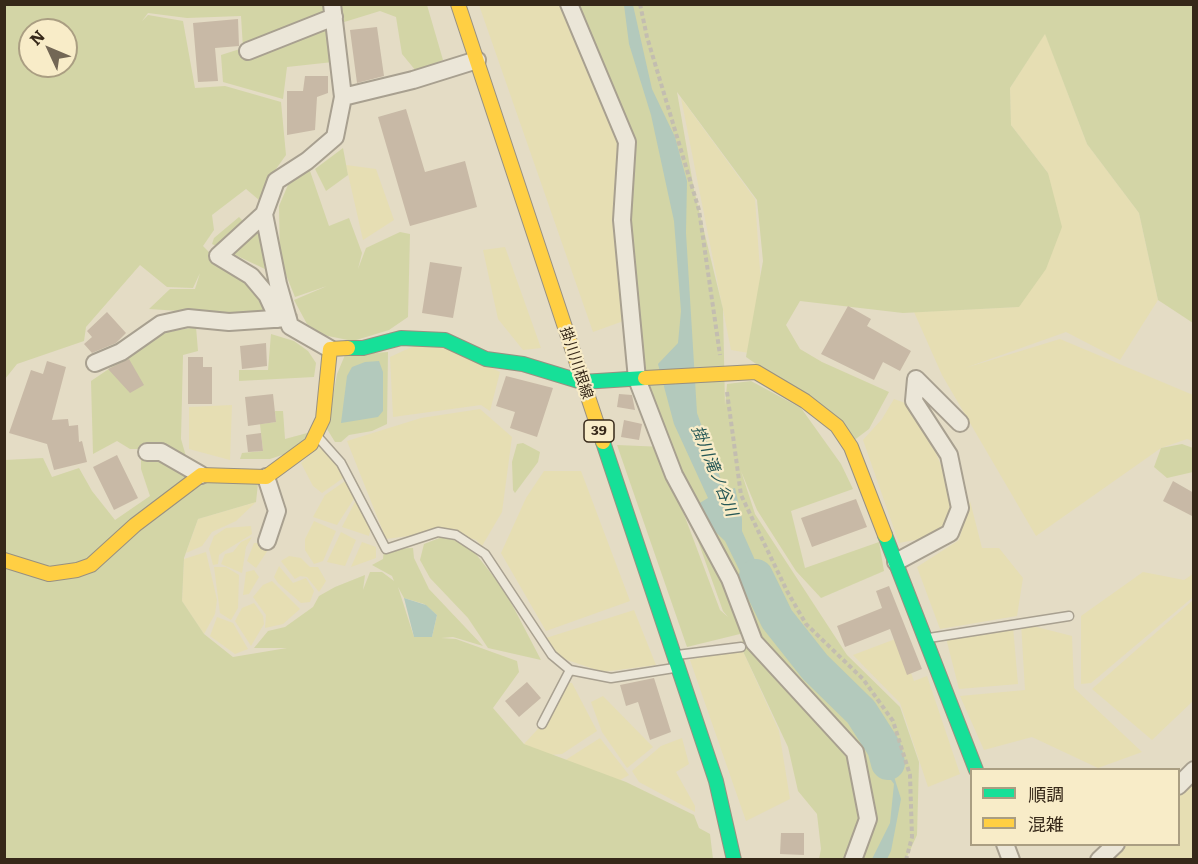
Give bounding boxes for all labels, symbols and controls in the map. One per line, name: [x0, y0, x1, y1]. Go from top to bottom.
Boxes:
north arrow: [18, 18, 78, 78]
text: N: [23, 24, 50, 50]
street label: 掛川川根線: [556, 325, 596, 401]
road number: 39: [584, 420, 614, 442]
water label: 掛川滝ノ谷川: [687, 423, 741, 519]
legend: [970, 768, 1180, 846]
text: 順調: [1028, 780, 1064, 807]
text: 混雑: [1028, 810, 1064, 837]

